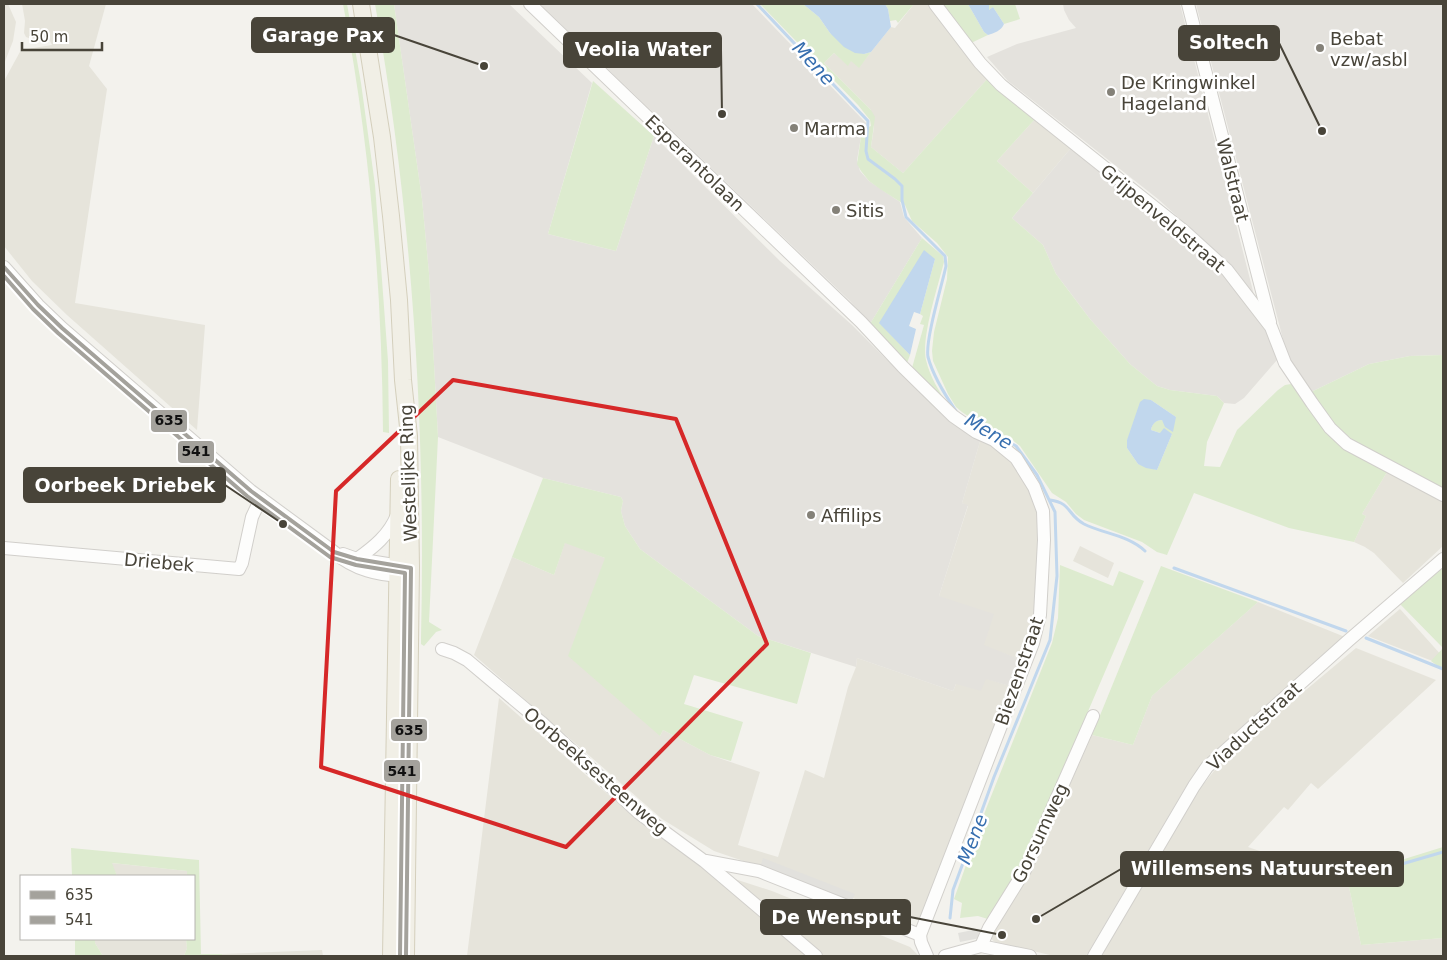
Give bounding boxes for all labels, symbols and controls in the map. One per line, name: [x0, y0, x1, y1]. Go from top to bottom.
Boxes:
callout: Garage Pax: [252, 18, 394, 52]
scale bar: [22, 20, 102, 52]
text: Garage Pax: [262, 24, 384, 46]
callout: Soltech: [1179, 26, 1279, 60]
text: 50 m: [30, 28, 68, 46]
place label: Bebat vzw/asbl: [1330, 28, 1408, 70]
text: Soltech: [1189, 31, 1269, 53]
callout: Veolia Water: [564, 33, 721, 67]
water label: Mene: [788, 37, 840, 89]
text: Veolia Water: [575, 38, 712, 60]
marker: Bebat vzw/asbl: [1314, 42, 1326, 54]
place label: De Kringwinkel Hageland: [1121, 72, 1256, 114]
marker: De Kringwinkel Hageland: [1105, 86, 1117, 98]
street label: Esperantolaan: [641, 110, 749, 216]
place label: Marma: [804, 118, 866, 139]
marker: Marma: [788, 122, 800, 134]
street label: Walstraat: [1212, 136, 1254, 224]
street label: Grijpenveldstraat: [1096, 160, 1230, 276]
place label: Sitis: [846, 200, 884, 221]
marker: Sitis: [830, 204, 842, 216]
street label: Westelijke Ring: [395, 404, 421, 542]
water label: Mene: [961, 408, 1017, 454]
line badge: 635: [150, 409, 188, 433]
text: 635: [154, 412, 184, 428]
line badge: 541: [177, 440, 215, 464]
text: 541: [181, 443, 211, 459]
callout: Oorbeek Driebek: [24, 468, 225, 502]
text: Oorbeek Driebek: [35, 474, 216, 496]
place label: Affilips: [821, 505, 882, 526]
marker: Affilips: [805, 509, 817, 521]
street label: Driebek: [123, 548, 195, 576]
street label: Biezenstraat: [991, 614, 1047, 728]
street label: Viaductstraat: [1203, 677, 1305, 775]
street label: Oorbeeksesteenweg: [520, 703, 672, 839]
line badge: 635: [390, 718, 428, 742]
text: 635: [394, 722, 424, 738]
line badge: 541: [383, 759, 421, 783]
text: 541: [387, 763, 417, 779]
street label: Gorsumweg: [1008, 780, 1072, 886]
water label: Mene: [952, 811, 992, 867]
callout: Willemsens Natuursteen: [1121, 852, 1403, 886]
text: Willemsens Natuursteen: [1131, 857, 1393, 879]
legend: [20, 875, 195, 940]
text: 635: [65, 886, 94, 904]
callout: De Wensput: [761, 900, 910, 934]
text: De Wensput: [771, 906, 901, 928]
text: 541: [65, 911, 94, 929]

